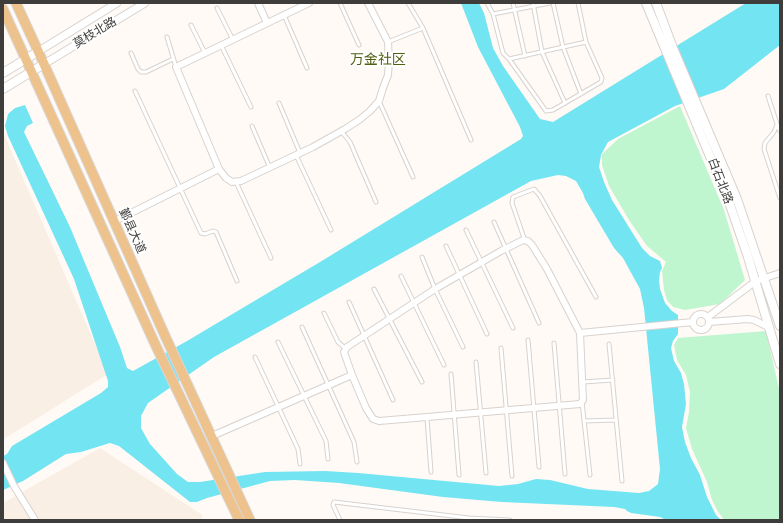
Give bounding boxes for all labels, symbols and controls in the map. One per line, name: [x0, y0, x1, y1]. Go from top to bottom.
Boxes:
street label: 莫枝北路: [71, 14, 119, 52]
district label: 万金社区: [350, 52, 406, 68]
street label: 白石北路: [705, 156, 735, 206]
street label: 鄞县大道: [116, 206, 148, 256]

